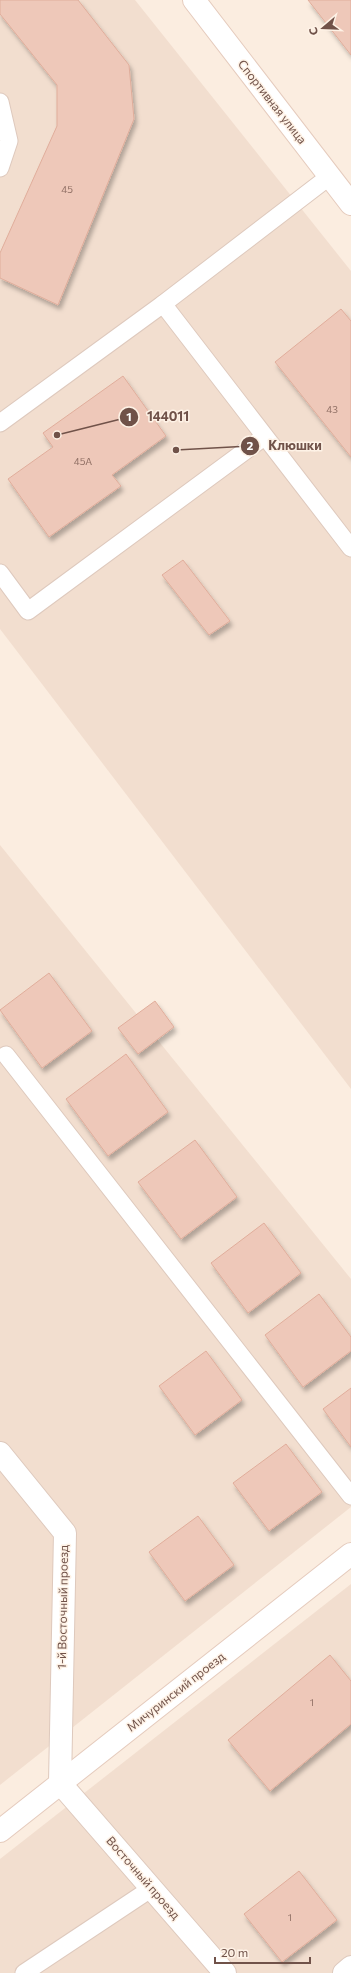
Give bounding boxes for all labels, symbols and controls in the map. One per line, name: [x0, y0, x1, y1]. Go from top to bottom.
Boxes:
north arrow: [303, 8, 343, 48]
text: С: [306, 25, 320, 37]
street label: Спортивная улица: [236, 57, 310, 146]
house number: 45: [61, 183, 73, 195]
house number: 43: [326, 403, 338, 415]
callout: 144011: [119, 404, 197, 429]
text: 144011: [147, 408, 189, 424]
text: 1: [126, 409, 132, 423]
callout: Клюшки: [240, 433, 330, 458]
text: Клюшки: [268, 437, 322, 453]
text: 2: [247, 438, 254, 452]
house number: 45А: [74, 455, 92, 467]
street label: 1-й Восточный проезд: [54, 1545, 70, 1669]
street label: Мичуринский проезд: [124, 1649, 227, 1734]
house number: 1: [310, 1696, 314, 1708]
street label: Восточный проезд: [104, 1833, 183, 1922]
house number: 1: [288, 1911, 292, 1923]
scale bar: [215, 1939, 310, 1965]
text: 20 m: [221, 1945, 248, 1959]

